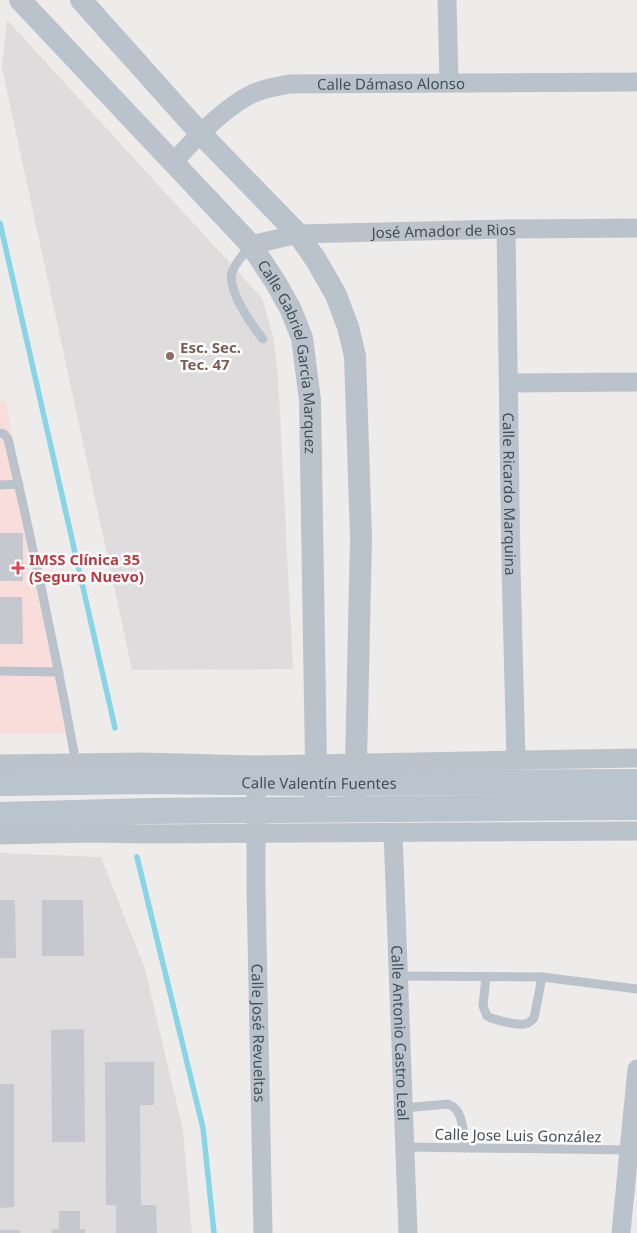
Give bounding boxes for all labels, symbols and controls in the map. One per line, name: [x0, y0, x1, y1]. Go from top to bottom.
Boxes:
street label: Calle Dámaso Alonso: [317, 73, 465, 94]
street label: José Amador de Rios: [369, 219, 516, 242]
street label: Calle Gabriel García Marquez: [253, 256, 321, 454]
place label: Esc. Sec. Tec. 47: [180, 337, 241, 374]
marker: Esc. Sec. Tec. 47: [164, 350, 176, 362]
street label: Calle Ricardo Marquina: [499, 412, 521, 576]
place label: IMSS Clínica 35 (Seguro Nuevo): [29, 549, 144, 586]
marker: IMSS Clínica 35 (Seguro Nuevo): [11, 561, 25, 575]
street label: Calle Valentín Fuentes: [241, 772, 397, 793]
street label: Calle Antonio Castro Leal: [387, 945, 414, 1121]
street label: Calle José Revueltas: [248, 963, 270, 1102]
street label: Calle Jose Luis González: [434, 1124, 602, 1146]

